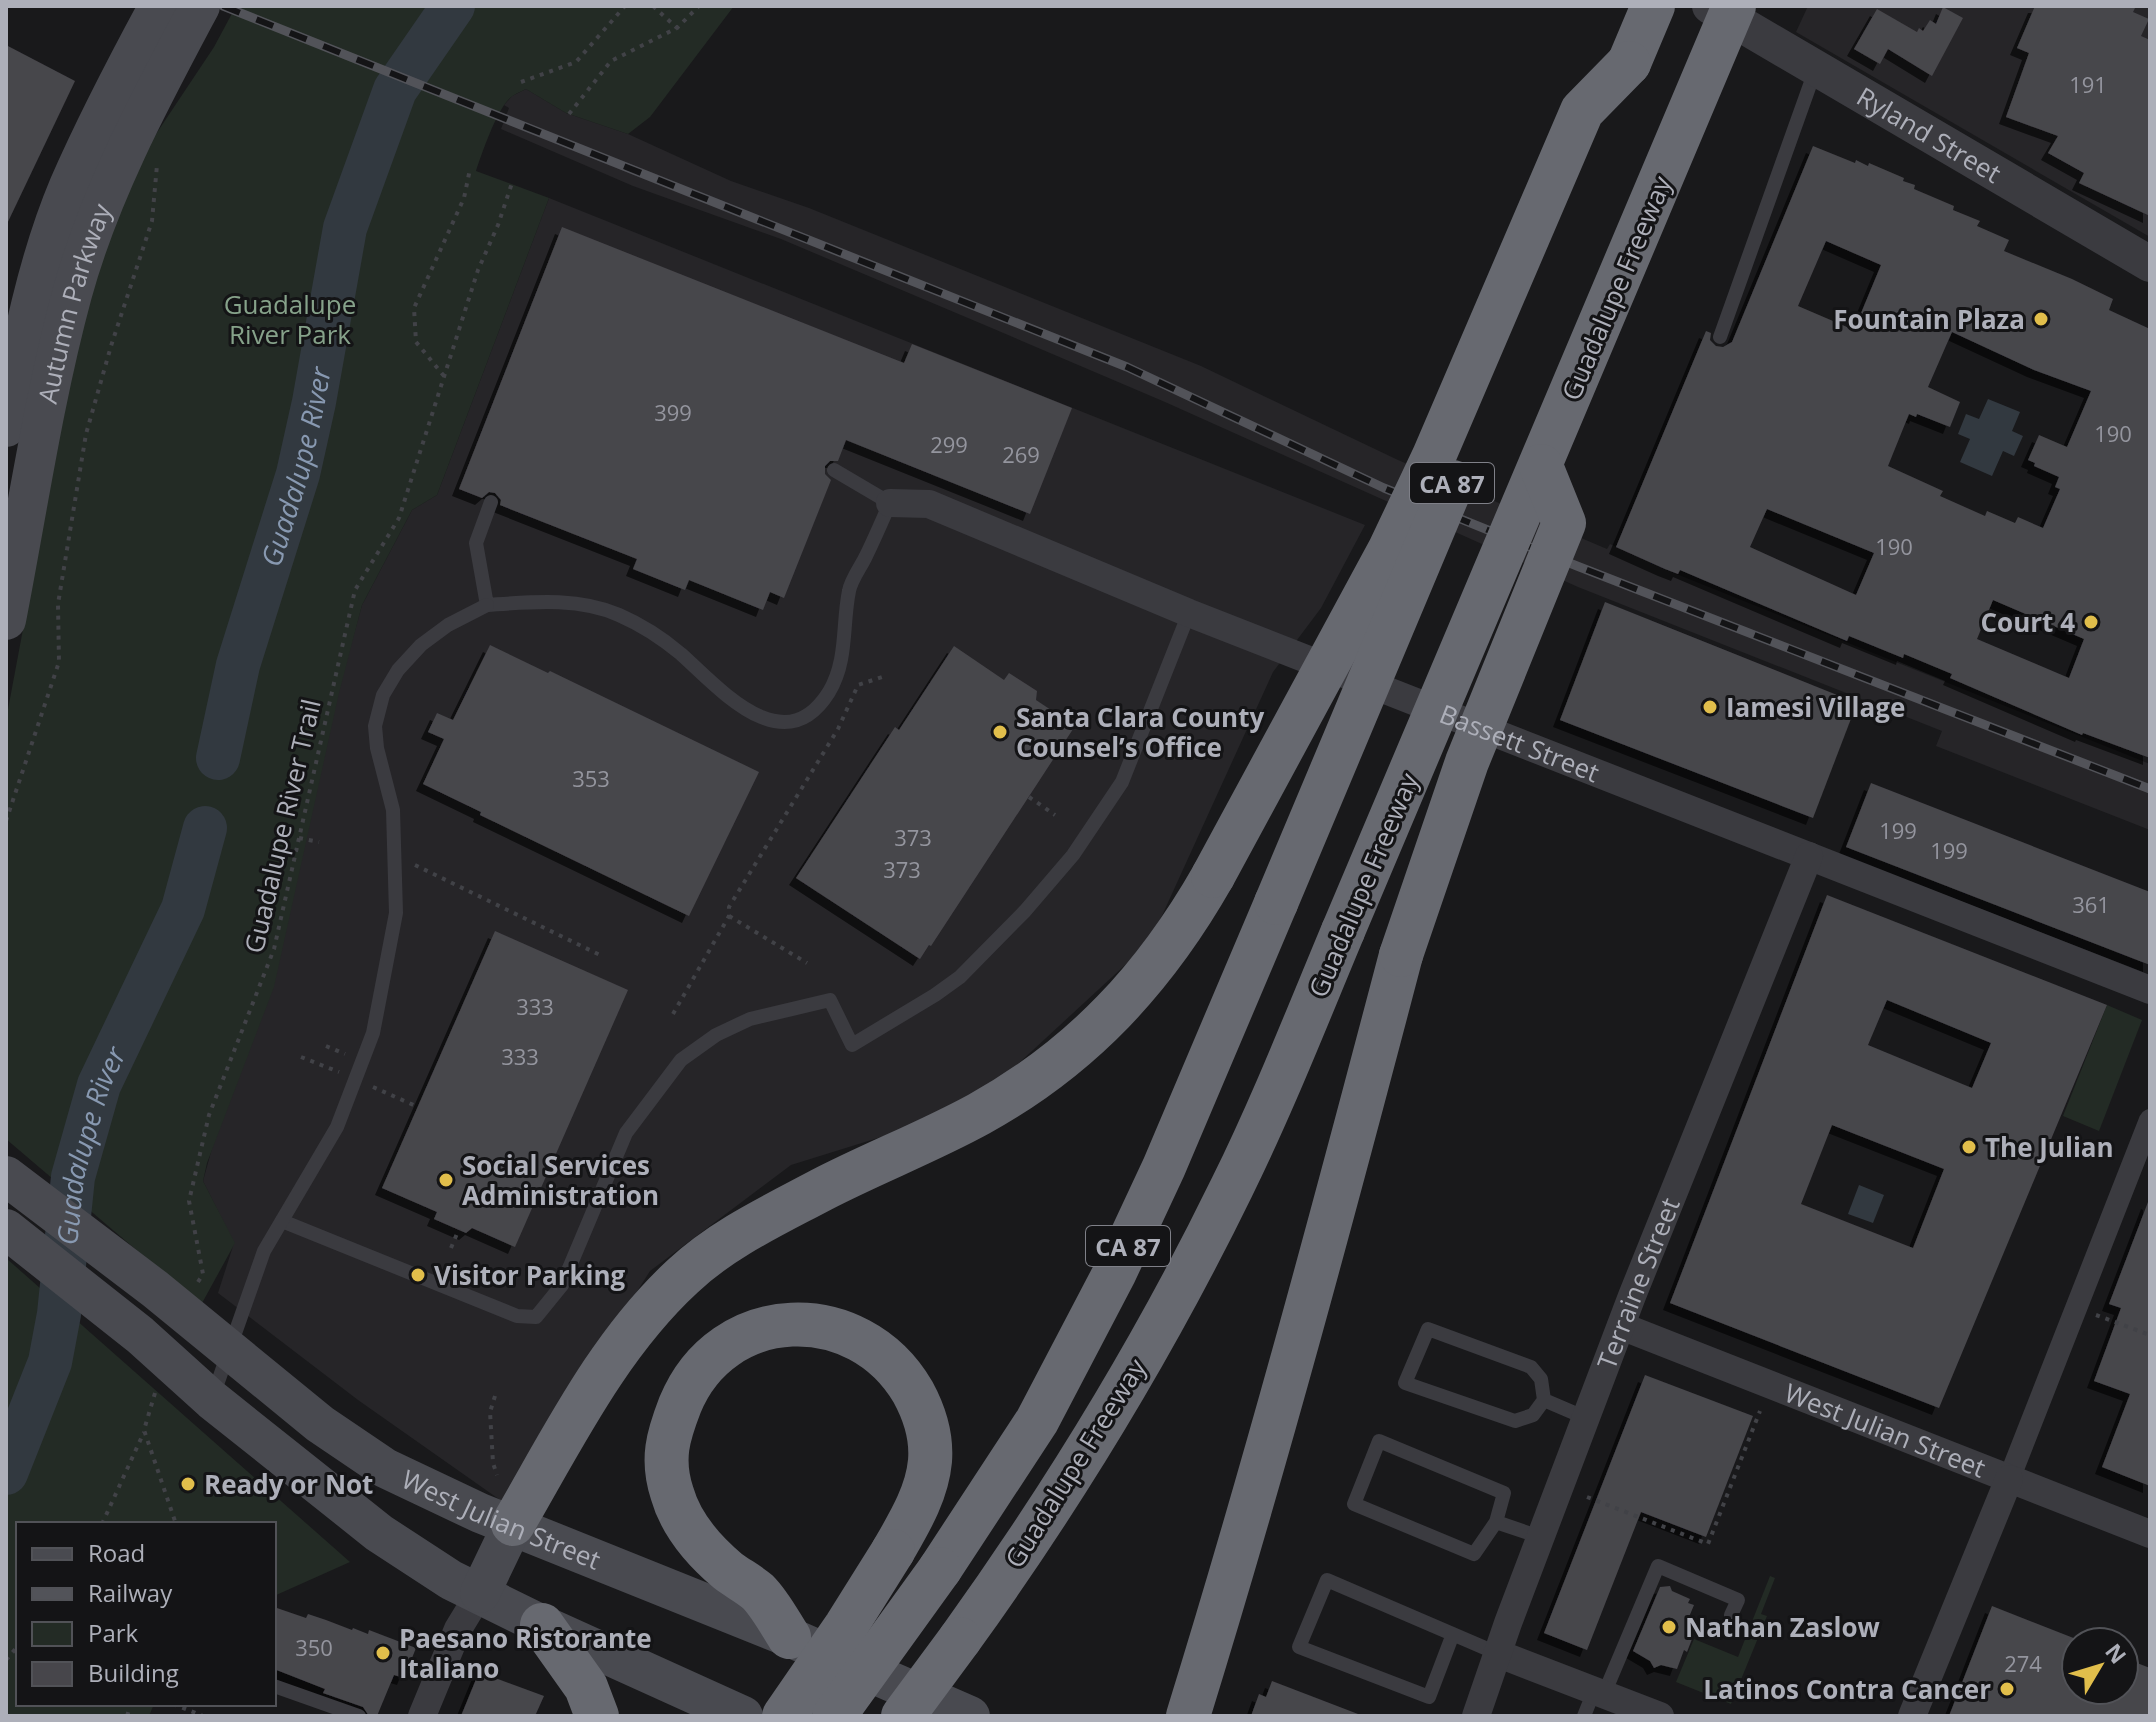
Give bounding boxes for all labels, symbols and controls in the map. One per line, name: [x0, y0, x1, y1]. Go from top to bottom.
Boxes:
house number: 191: [2069, 69, 2107, 99]
street label: Ryland Street: [1850, 78, 2008, 191]
street label: Guadalupe Freeway: [1552, 169, 1680, 406]
street label: Autumn Parkway: [29, 197, 120, 407]
park label: Guadalupe River Park: [224, 286, 356, 352]
place label: Fountain Plaza: [1833, 301, 2025, 337]
marker: Fountain Plaza: [2032, 310, 2050, 328]
water label: Guadalupe River: [251, 363, 339, 571]
house number: 399: [654, 397, 692, 427]
house number: 190: [2094, 418, 2132, 448]
house number: 299: [930, 429, 968, 459]
house number: 269: [1002, 439, 1040, 469]
road number: CA 87: [1410, 463, 1494, 503]
house number: 190: [1875, 531, 1913, 561]
place label: Court 4: [1981, 604, 2075, 640]
marker: Court 4: [2082, 613, 2100, 631]
place label: Iamesi Village: [1726, 689, 1905, 725]
street label: Bassett Street: [1434, 695, 1605, 790]
street label: Guadalupe River Trail: [235, 696, 329, 956]
marker: Iamesi Village: [1701, 698, 1719, 716]
place label: Santa Clara County Counsel’s Office: [1016, 699, 1264, 765]
marker: Santa Clara County Counsel’s Office: [991, 723, 1009, 741]
house number: 353: [572, 763, 610, 793]
street label: Guadalupe Freeway: [1299, 766, 1427, 1003]
house number: 199: [1879, 815, 1917, 845]
house number: 373: [894, 822, 932, 852]
house number: 199: [1930, 835, 1968, 865]
house number: 373: [883, 854, 921, 884]
house number: 361: [2072, 889, 2110, 919]
house number: 333: [516, 991, 554, 1021]
water label: Guadalupe River: [47, 1039, 134, 1247]
house number: 333: [501, 1041, 539, 1071]
place label: The Julian: [1985, 1129, 2114, 1165]
marker: The Julian: [1960, 1138, 1978, 1156]
place label: Social Services Administration: [462, 1147, 659, 1213]
marker: Social Services Administration: [437, 1171, 455, 1189]
street label: Terraine Street: [1588, 1192, 1688, 1374]
road number: CA 87: [1086, 1226, 1170, 1266]
place label: Visitor Parking: [434, 1257, 626, 1293]
marker: Visitor Parking: [409, 1266, 427, 1284]
street label: Guadalupe Freeway: [996, 1351, 1154, 1574]
street label: West Julian Street: [1780, 1374, 1991, 1486]
street label: West Julian Street: [396, 1461, 606, 1578]
place label: Ready or Not: [204, 1466, 373, 1502]
marker: Ready or Not: [179, 1475, 197, 1493]
legend: [16, 1522, 276, 1706]
text: Road: [88, 1536, 145, 1569]
text: Railway: [88, 1576, 173, 1609]
place label: Nathan Zaslow: [1685, 1609, 1880, 1645]
text: Park: [88, 1616, 139, 1649]
marker: Nathan Zaslow: [1660, 1618, 1678, 1636]
place label: Paesano Ristorante Italiano: [399, 1620, 652, 1686]
north arrow: [2060, 1626, 2140, 1706]
house number: 350: [295, 1632, 333, 1662]
text: N: [2099, 1637, 2134, 1669]
marker: Paesano Ristorante Italiano: [374, 1644, 392, 1662]
house number: 274: [2004, 1648, 2042, 1678]
text: Building: [88, 1656, 179, 1689]
place label: Latinos Contra Cancer: [1703, 1671, 1991, 1707]
marker: Latinos Contra Cancer: [1998, 1680, 2016, 1698]

